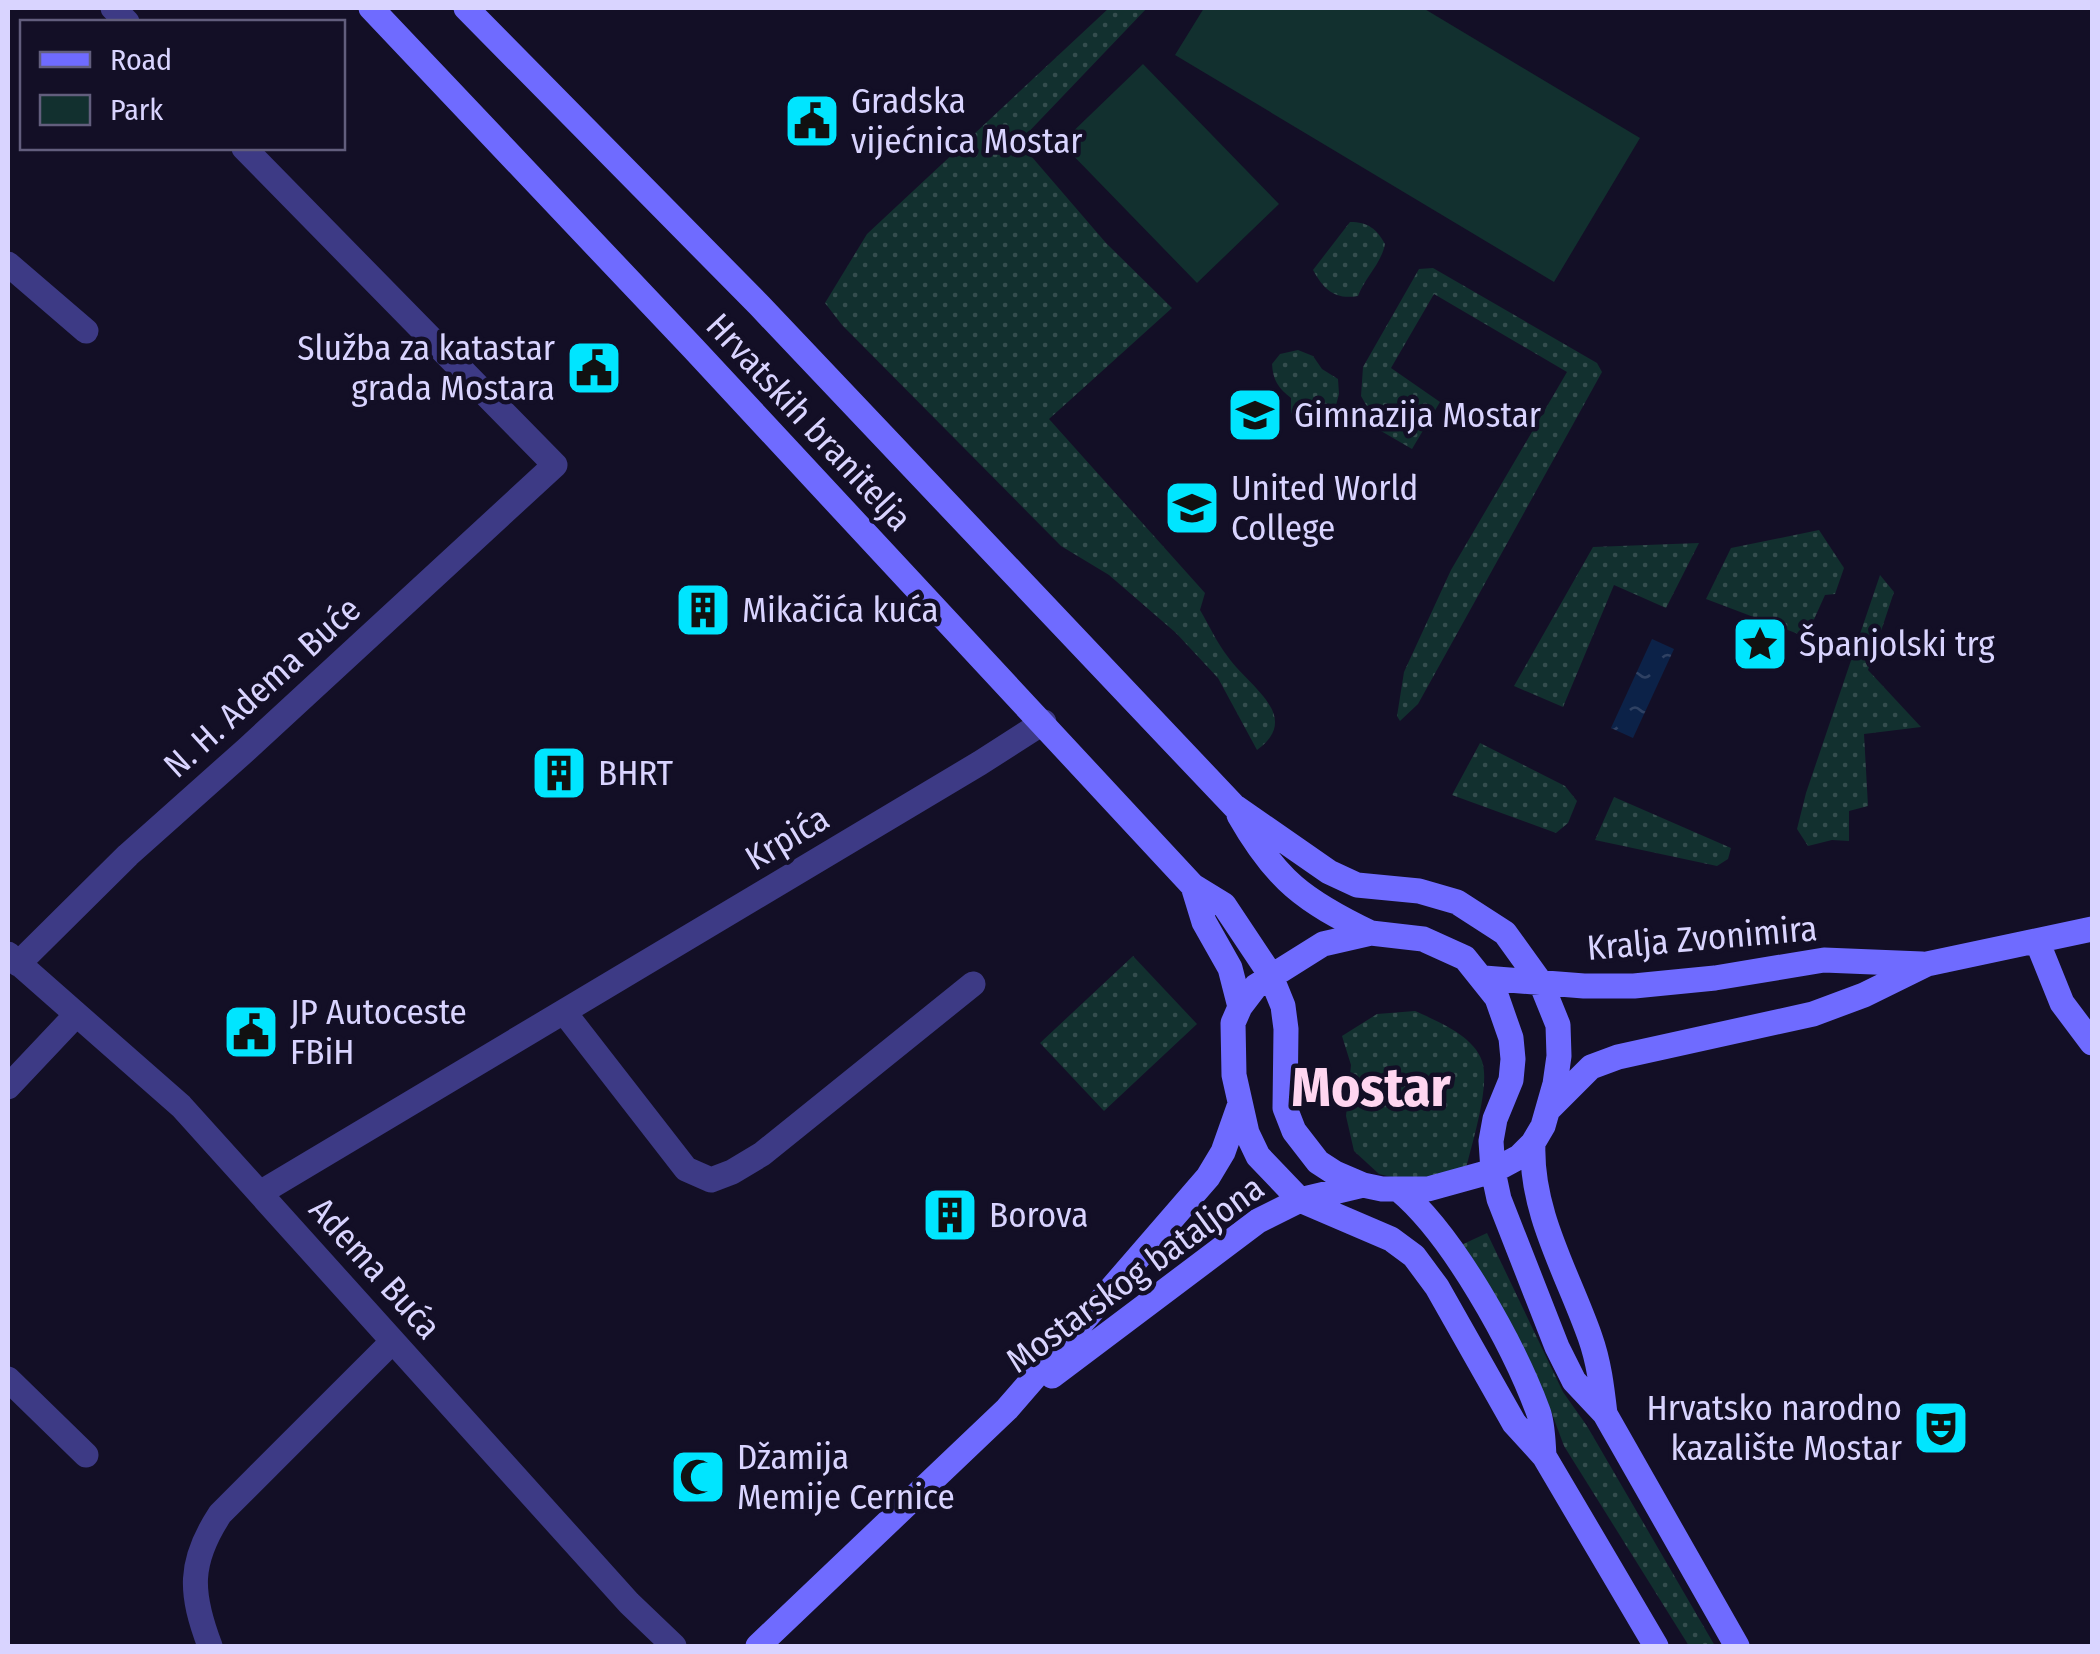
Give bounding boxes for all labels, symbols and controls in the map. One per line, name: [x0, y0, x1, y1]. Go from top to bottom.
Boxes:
legend: [20, 20, 345, 150]
text: Road: [110, 42, 172, 78]
place label: Gradska vijećnica Mostar: [851, 80, 1083, 162]
public building icon: Gradska vijećnica Mostar: [782, 91, 842, 151]
text: Park: [110, 92, 163, 128]
street label: Hrvatskih branitelja: [698, 305, 920, 539]
place label: Služba za katastar grada Mostara: [297, 327, 555, 409]
public building icon: Služba za katastar grada Mostara: [564, 338, 624, 398]
school or university icon: Gimnazija Mostar: [1225, 385, 1285, 445]
place label: Gimnazija Mostar: [1294, 394, 1541, 436]
place label: United World College: [1231, 467, 1418, 549]
school or university icon: United World College: [1162, 478, 1222, 538]
building icon: Mikačića kuća: [673, 580, 733, 640]
street label: N. H. Adema Buće: [155, 588, 369, 786]
place label: Mikačića kuća: [742, 589, 939, 631]
place icon: Španjolski trg: [1730, 614, 1790, 674]
place label: Španjolski trg: [1799, 623, 1995, 665]
building icon: BHRT: [529, 743, 589, 803]
place label: BHRT: [598, 752, 674, 794]
street label: Krpića: [738, 797, 836, 879]
street label: Kralja Zvonimira: [1585, 907, 1819, 969]
place label: JP Autoceste FBiH: [290, 991, 467, 1073]
public building icon: JP Autoceste FBiH: [221, 1002, 281, 1062]
district label: Mostar: [1291, 1055, 1452, 1121]
street label: Mostarskog bataljona: [998, 1167, 1272, 1381]
building icon: Borova: [920, 1185, 980, 1245]
street label: Adema Buća: [301, 1189, 449, 1347]
place label: Borova: [989, 1194, 1088, 1236]
place label: Hrvatsko narodno kazalište Mostar: [1646, 1387, 1902, 1469]
theatre icon: Hrvatsko narodno kazalište Mostar: [1911, 1398, 1971, 1458]
place label: Džamija Memije Cernice: [737, 1436, 955, 1518]
mosque icon: Džamija Memije Cernice: [668, 1447, 728, 1507]

